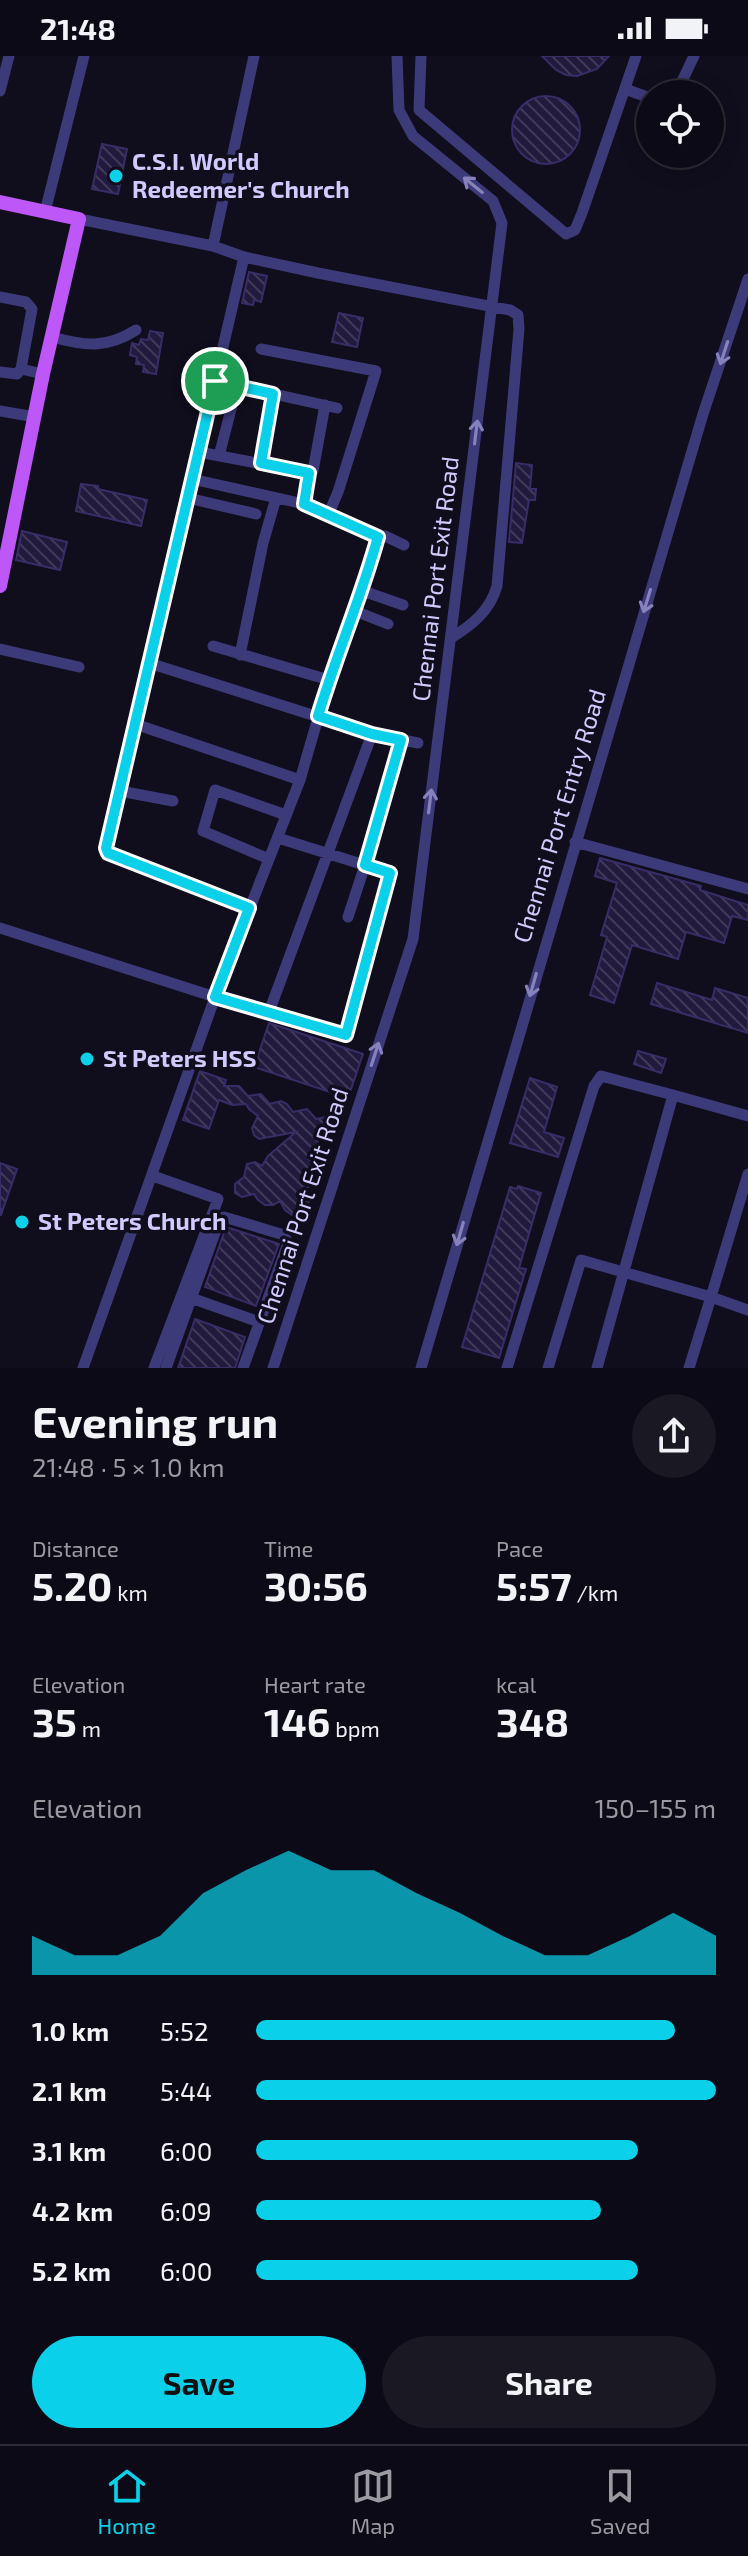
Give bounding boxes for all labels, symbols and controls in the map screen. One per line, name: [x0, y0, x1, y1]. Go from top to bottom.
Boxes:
text: 21:48: [40, 10, 116, 46]
map controls: [636, 80, 724, 168]
button: locate: [636, 80, 724, 168]
place label: C.S.I. World Redeemer's Church: [132, 146, 350, 203]
marker: C.S.I. World Redeemer's Church: [107, 167, 125, 185]
one-way arrow: [463, 176, 484, 193]
one-way arrow: [715, 340, 730, 365]
pin: [181, 347, 249, 415]
icon: arrive: [193, 359, 237, 403]
one-way arrow: [469, 419, 484, 446]
street label: Chennai Port Exit Road: [405, 455, 464, 703]
one-way arrow: [639, 588, 654, 614]
street label: Chennai Port Entry Road: [506, 685, 611, 946]
one-way arrow: [423, 789, 438, 814]
one-way arrow: [525, 971, 540, 997]
one-way arrow: [369, 1042, 384, 1067]
place label: St Peters HSS: [103, 1043, 257, 1072]
marker: St Peters HSS: [78, 1050, 96, 1068]
street label: Chennai Port Exit Road: [250, 1084, 353, 1327]
place label: St Peters Church: [38, 1206, 226, 1235]
marker: St Peters Church: [13, 1213, 31, 1231]
one-way arrow: [452, 1221, 467, 1247]
text: Evening run: [32, 1394, 278, 1447]
button: share: [632, 1394, 716, 1478]
text: 21:48 · 5 × 1.0 km: [32, 1451, 225, 1482]
text: Distance: [32, 1535, 119, 1561]
text: Time: [264, 1535, 313, 1561]
text: Pace: [496, 1535, 543, 1561]
text: 5.20: [32, 1561, 112, 1609]
text: 30:56: [264, 1561, 368, 1609]
text: 5:57: [496, 1561, 572, 1609]
text: km: [112, 1579, 148, 1605]
text: /km: [572, 1579, 618, 1605]
text: Elevation: [32, 1671, 125, 1697]
text: Heart rate: [264, 1671, 366, 1697]
text: kcal: [496, 1671, 536, 1697]
text: 35: [32, 1697, 77, 1745]
text: 146: [264, 1697, 330, 1745]
text: 348: [496, 1697, 569, 1745]
text: m: [77, 1715, 101, 1741]
text: bpm: [330, 1715, 380, 1741]
text: Elevation: [32, 1792, 142, 1823]
text: 150–155 m: [595, 1792, 716, 1823]
text: 1.0 km: [32, 2015, 109, 2046]
text: 5:52: [160, 2015, 209, 2046]
text: 2.1 km: [32, 2075, 107, 2106]
text: 5:44: [160, 2075, 212, 2106]
text: 3.1 km: [32, 2135, 106, 2166]
text: 6:00: [160, 2135, 212, 2166]
text: 4.2 km: [32, 2195, 113, 2226]
text: 6:09: [160, 2195, 212, 2226]
text: 5.2 km: [32, 2255, 111, 2286]
text: 6:00: [160, 2255, 212, 2286]
button: Save: [32, 2336, 366, 2428]
button: Share: [382, 2336, 716, 2428]
tab: Home: [98, 2464, 156, 2538]
tab: Map: [351, 2464, 395, 2538]
tab: Saved: [590, 2464, 650, 2538]

